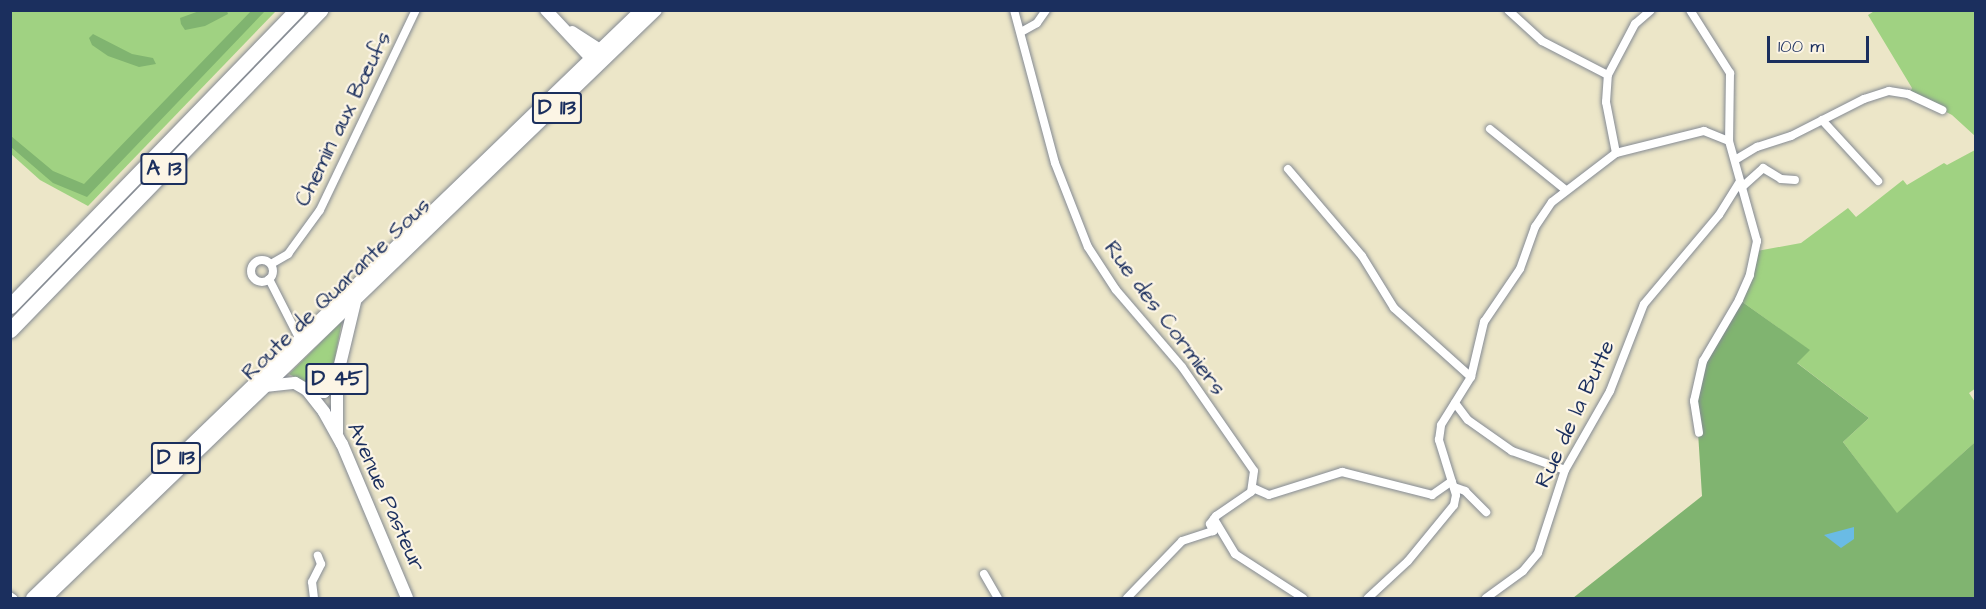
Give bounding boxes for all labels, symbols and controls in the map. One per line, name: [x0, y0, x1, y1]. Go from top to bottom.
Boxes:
scale bar: [1770, 24, 1872, 62]
street label: Chemin aux Bœufs: [289, 27, 397, 211]
text: 100 m: [1778, 34, 1824, 59]
road number: D 113: [532, 90, 582, 126]
road number: A 13: [140, 151, 188, 187]
street label: Route de Quarante Sous: [236, 192, 436, 386]
street label: Rue des Cormiers: [1098, 236, 1232, 400]
street label: Rue de la Butte: [1529, 336, 1621, 492]
road number: D 45: [304, 361, 370, 397]
street label: Avenue Pasteur: [341, 418, 431, 576]
road number: D 113: [150, 440, 201, 476]

